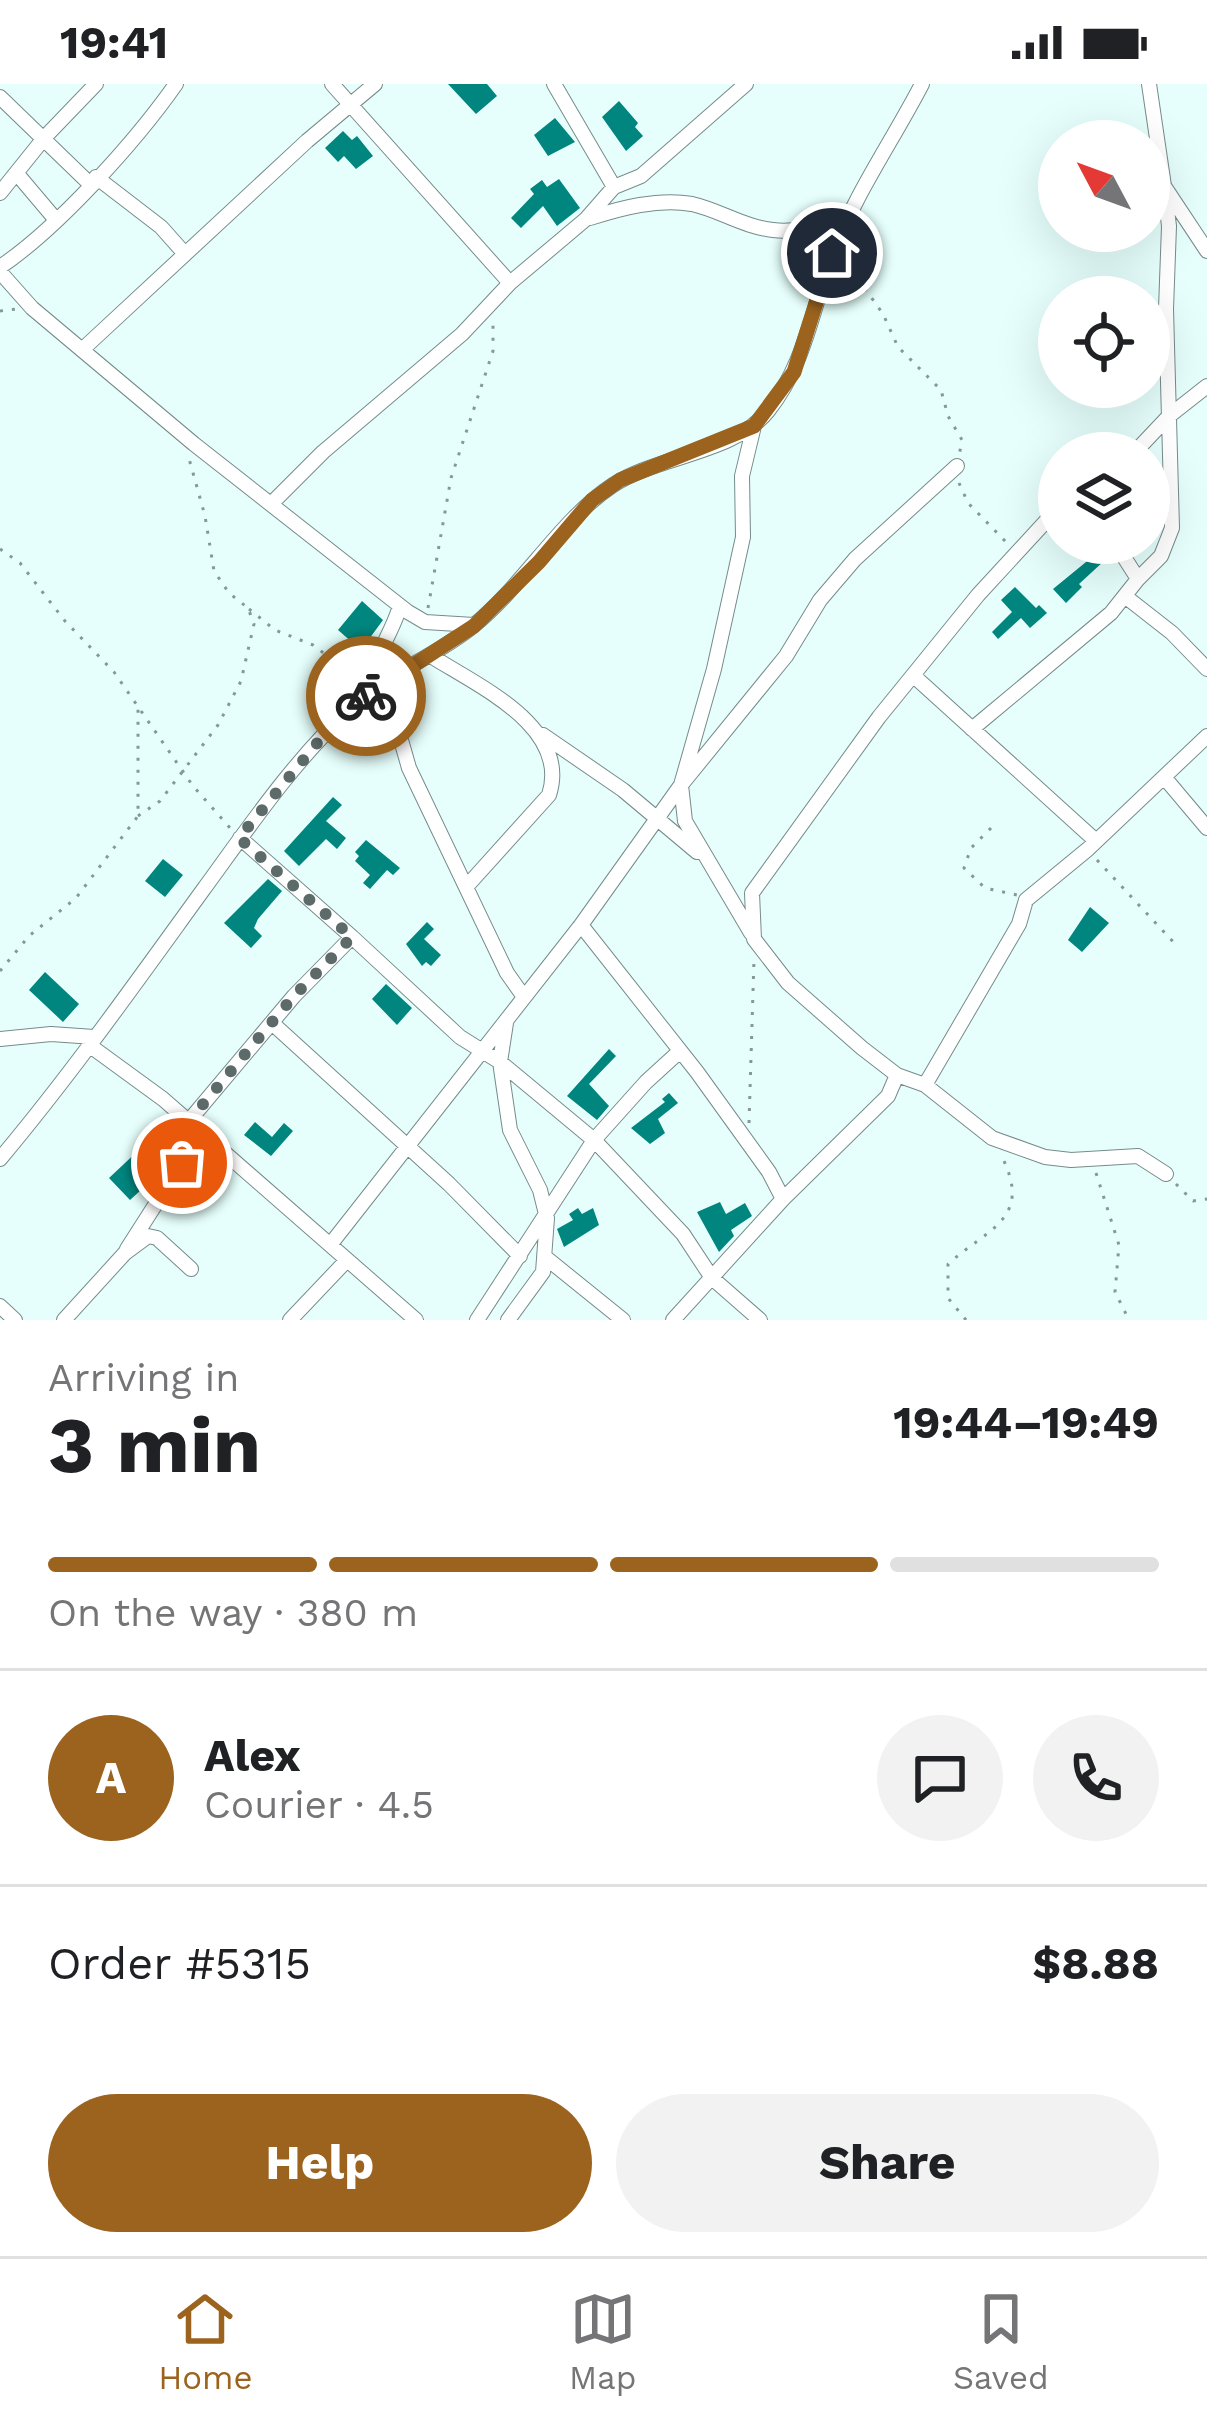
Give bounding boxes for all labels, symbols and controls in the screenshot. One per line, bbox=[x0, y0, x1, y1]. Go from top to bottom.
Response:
text: 19:41 bbox=[60, 16, 168, 69]
north arrow bbox=[1038, 120, 1170, 252]
map controls bbox=[1038, 120, 1170, 564]
pin bbox=[781, 202, 883, 304]
icon: home bbox=[799, 220, 865, 286]
button: locate bbox=[1038, 276, 1170, 408]
button: layers bbox=[1038, 432, 1170, 564]
courier bbox=[306, 636, 426, 756]
icon: bike bbox=[333, 663, 399, 729]
pin bbox=[131, 1112, 233, 1214]
icon: bag bbox=[149, 1130, 215, 1196]
text: Arriving in bbox=[48, 1355, 239, 1400]
text: 19:44–19:49 bbox=[893, 1396, 1159, 1449]
text: 3 min bbox=[48, 1399, 261, 1491]
text: On the way · 380 m bbox=[48, 1590, 418, 1635]
button: chat bbox=[877, 1715, 1003, 1841]
button: phone bbox=[1033, 1715, 1159, 1841]
text: Alex bbox=[204, 1729, 301, 1782]
text: A bbox=[96, 1751, 126, 1804]
text: Courier · 4.5 bbox=[204, 1782, 434, 1827]
text: Order #5315 bbox=[48, 1937, 311, 1990]
text: $8.88 bbox=[1032, 1937, 1159, 1990]
button: Help bbox=[48, 2094, 592, 2232]
button: Share bbox=[616, 2094, 1159, 2232]
tab: Home bbox=[158, 2286, 253, 2397]
tab: Map bbox=[569, 2286, 636, 2397]
tab: Saved bbox=[953, 2286, 1049, 2397]

